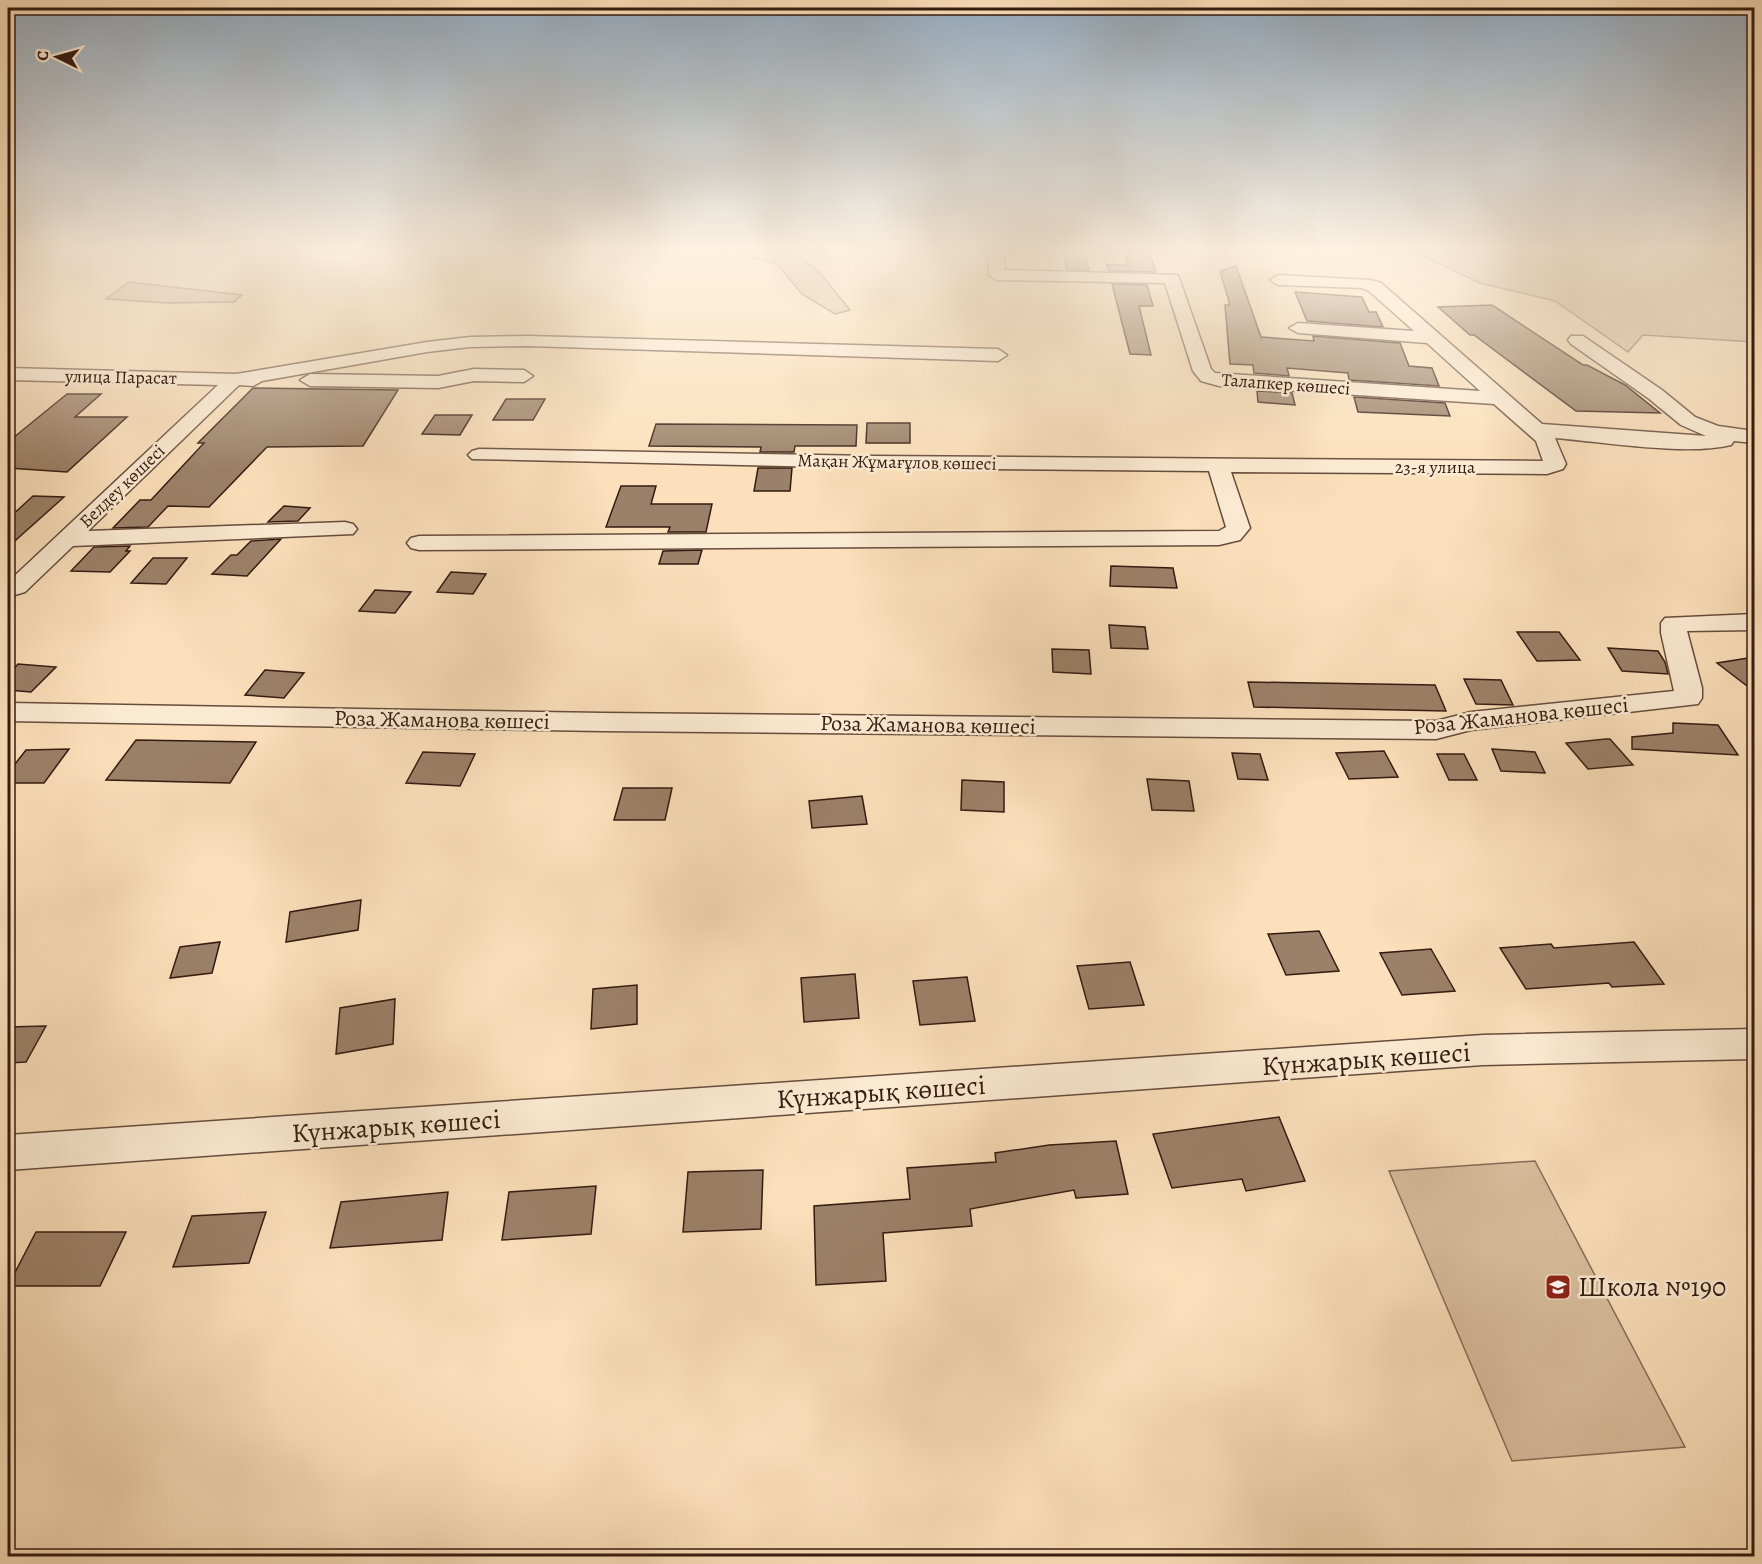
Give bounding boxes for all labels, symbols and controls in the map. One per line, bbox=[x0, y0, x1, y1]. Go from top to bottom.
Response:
north arrow bbox=[27, 27, 87, 87]
text: С bbox=[32, 50, 54, 62]
street label: улица Парасат bbox=[64, 364, 177, 390]
street label: Талапкер көшесі bbox=[1221, 368, 1351, 400]
street label: Белдеу көшесі bbox=[74, 439, 170, 533]
street label: Мақан Жұмағұлов көшесі bbox=[797, 448, 997, 476]
street label: 23-я улица bbox=[1395, 455, 1476, 479]
street label: Роза Жаманова көшесі bbox=[1412, 690, 1630, 742]
street label: Роза Жаманова көшесі bbox=[334, 703, 550, 737]
street label: Роза Жаманова көшесі bbox=[820, 708, 1036, 742]
street label: Күнжарық көшесі bbox=[1260, 1034, 1472, 1084]
street label: Күнжарық көшесі bbox=[775, 1067, 987, 1117]
street label: Күнжарық көшесі bbox=[290, 1101, 502, 1151]
place label: Школа №190 bbox=[1578, 1269, 1726, 1305]
school or university icon: Школа №190 bbox=[1543, 1272, 1573, 1302]

